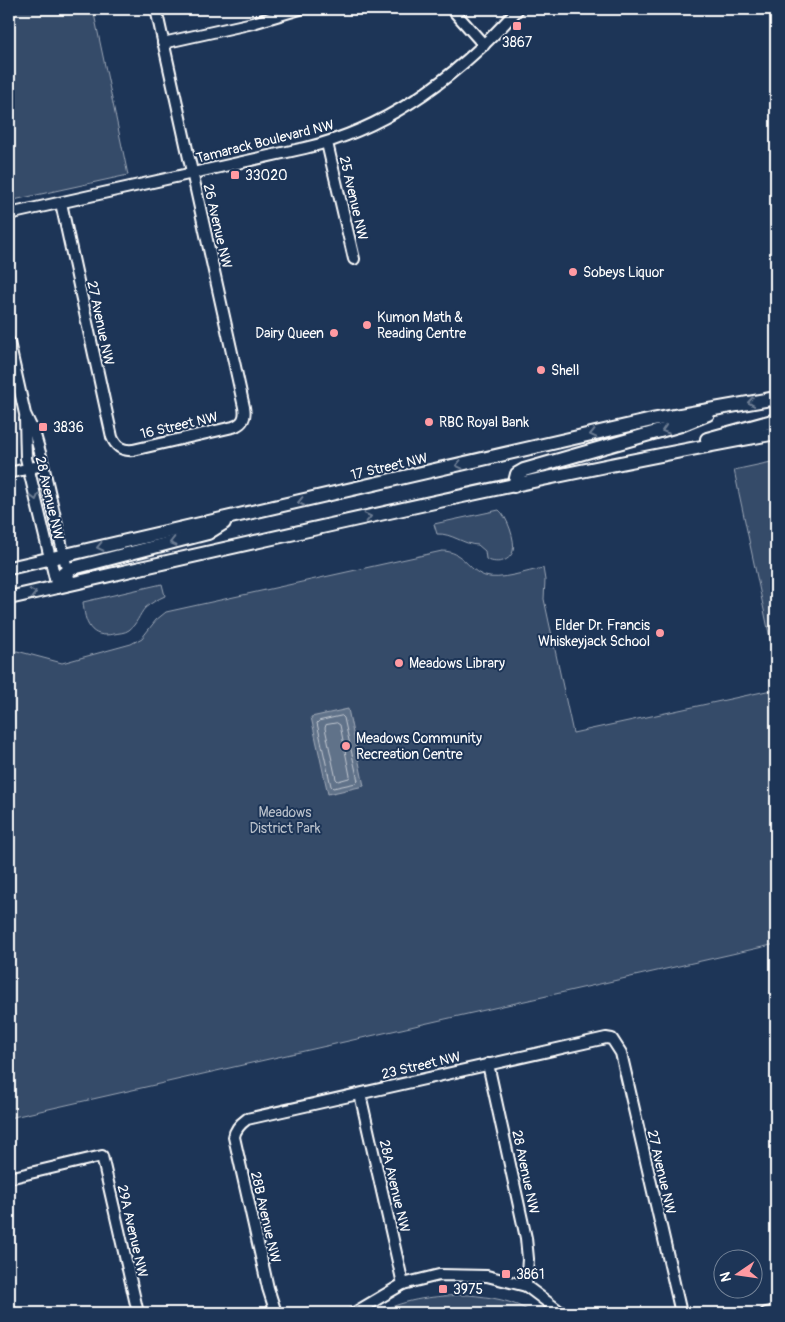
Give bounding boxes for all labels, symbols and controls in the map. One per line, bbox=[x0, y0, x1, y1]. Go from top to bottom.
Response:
marker: 3867 bbox=[511, 20, 523, 32]
place label: 3867 bbox=[502, 34, 533, 51]
street label: Tamarack Boulevard NW bbox=[194, 116, 336, 167]
street label: 25 Avenue NW bbox=[336, 154, 371, 242]
place label: 33020 bbox=[245, 167, 288, 184]
marker: 33020 bbox=[229, 169, 241, 181]
street label: 26 Avenue NW bbox=[199, 182, 236, 270]
place label: Sobeys Liquor bbox=[583, 264, 664, 281]
marker: Sobeys Liquor bbox=[567, 266, 579, 278]
street label: 27 Avenue NW bbox=[83, 279, 118, 367]
place label: Kumon Math & Reading Centre bbox=[377, 309, 466, 342]
marker: Kumon Math & Reading Centre bbox=[361, 319, 373, 331]
place label: Dairy Queen bbox=[255, 325, 324, 342]
marker: Dairy Queen bbox=[328, 327, 340, 339]
place label: Shell bbox=[551, 362, 579, 379]
marker: Shell bbox=[535, 364, 547, 376]
one-way arrow bbox=[747, 396, 755, 406]
street label: 16 Street NW bbox=[139, 408, 220, 443]
place label: RBC Royal Bank bbox=[439, 414, 529, 431]
marker: RBC Royal Bank bbox=[423, 416, 435, 428]
place label: 3836 bbox=[53, 419, 84, 436]
marker: 3836 bbox=[37, 421, 49, 433]
one-way arrow bbox=[661, 424, 669, 434]
one-way arrow bbox=[588, 428, 597, 439]
street label: 17 Street NW bbox=[349, 449, 429, 484]
street label: 28 Avenue NW bbox=[32, 455, 67, 542]
one-way arrow bbox=[454, 459, 463, 470]
one-way arrow bbox=[29, 492, 40, 501]
one-way arrow bbox=[296, 496, 305, 507]
one-way arrow bbox=[363, 512, 372, 523]
one-way arrow bbox=[168, 536, 177, 547]
one-way arrow bbox=[96, 541, 105, 552]
one-way arrow bbox=[28, 588, 37, 599]
place label: Elder Dr. Francis Whiskeyjack School bbox=[538, 617, 651, 650]
marker: Elder Dr. Francis Whiskeyjack School bbox=[654, 627, 666, 639]
place label: Meadows Library bbox=[409, 655, 505, 672]
marker: Meadows Library bbox=[393, 657, 405, 669]
place label: Meadows Community Recreation Centre bbox=[356, 730, 482, 763]
marker: Meadows Community Recreation Centre bbox=[340, 740, 352, 752]
park label: Meadows District Park bbox=[250, 804, 321, 837]
street label: 23 Street NW bbox=[380, 1048, 462, 1083]
street label: 27 Avenue NW bbox=[644, 1128, 679, 1216]
street label: 28 Avenue NW bbox=[508, 1129, 543, 1216]
street label: 28A Avenue NW bbox=[376, 1138, 413, 1234]
street label: 28B Avenue NW bbox=[247, 1170, 284, 1265]
street label: 29A Avenue NW bbox=[114, 1183, 151, 1279]
north arrow bbox=[712, 1250, 762, 1300]
place label: 3861 bbox=[516, 1266, 545, 1283]
marker: 3861 bbox=[500, 1268, 512, 1280]
text: N bbox=[716, 1270, 735, 1283]
place label: 3975 bbox=[453, 1281, 483, 1298]
marker: 3975 bbox=[437, 1283, 449, 1295]

